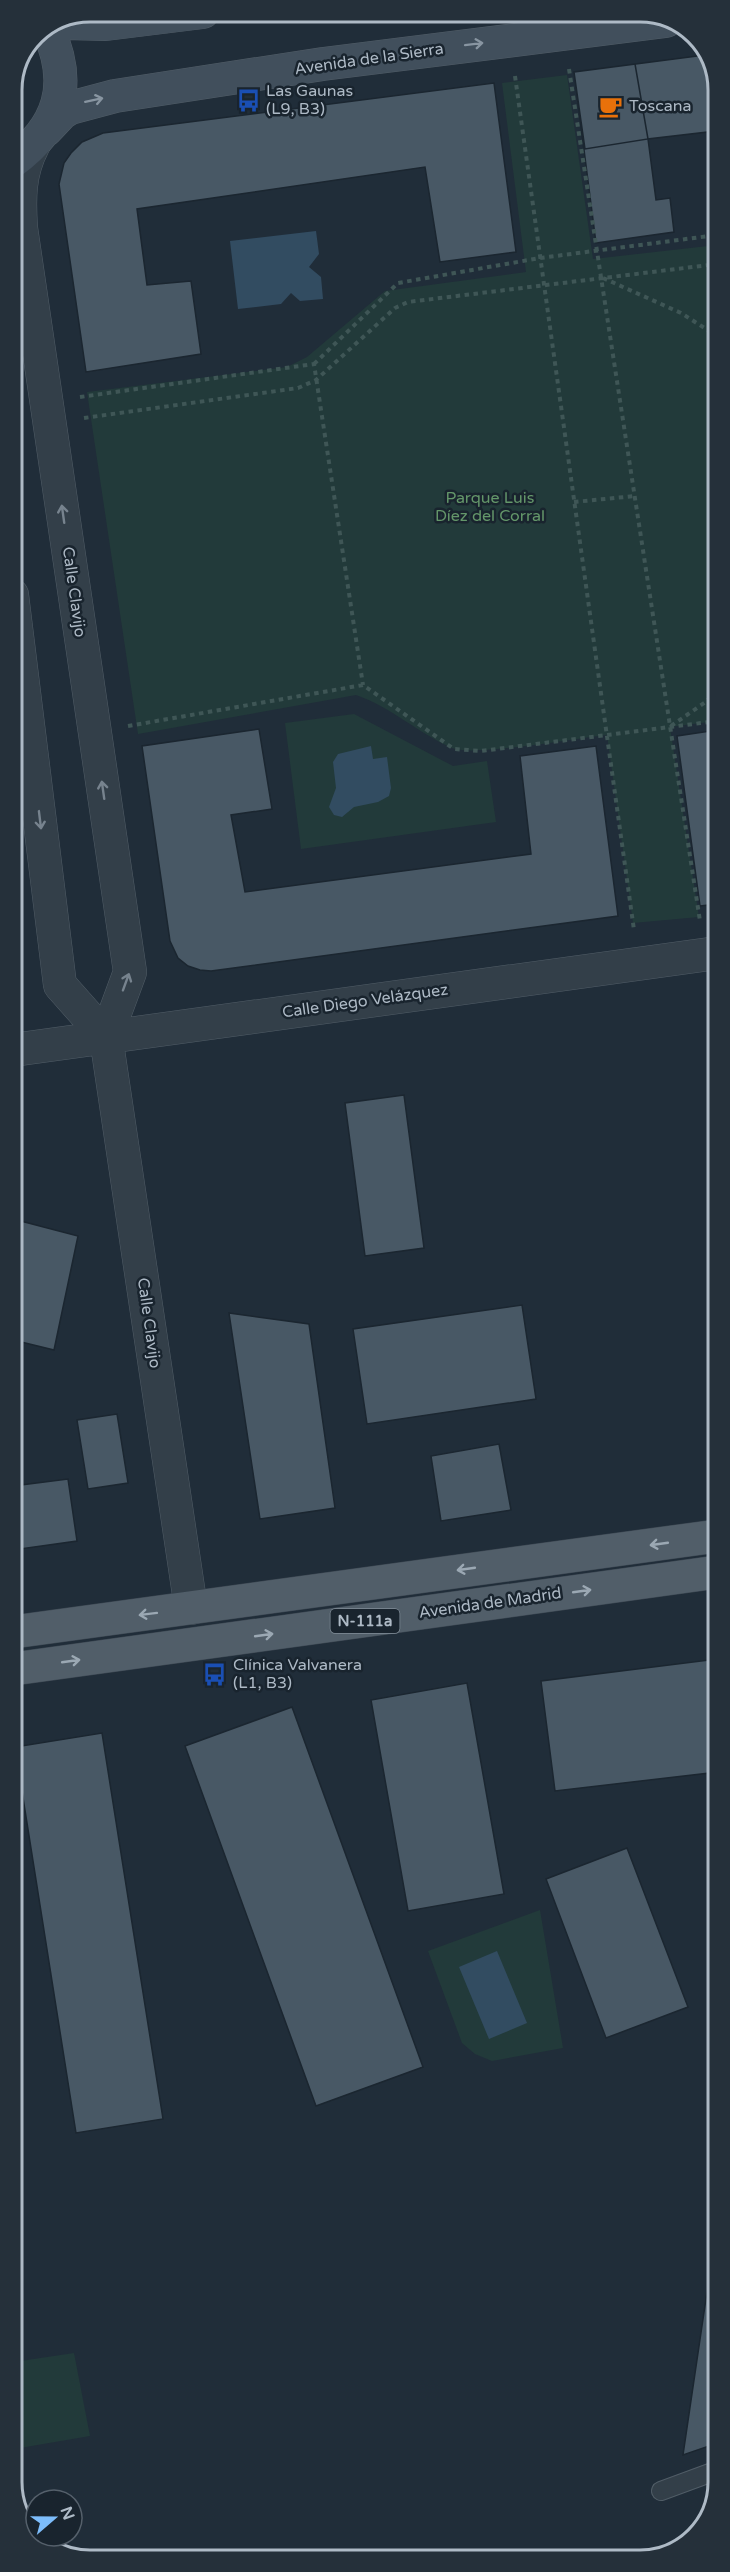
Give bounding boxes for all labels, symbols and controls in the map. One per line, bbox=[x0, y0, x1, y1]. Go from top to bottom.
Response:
street label: Avenida de la Sierra bbox=[293, 39, 445, 79]
one-way arrow bbox=[464, 39, 484, 50]
place label: Las Gaunas (L9, B3) bbox=[266, 81, 353, 119]
bus stop icon: Las Gaunas (L9, B3) bbox=[235, 87, 261, 113]
cafe icon: Toscana bbox=[598, 93, 624, 119]
one-way arrow bbox=[85, 94, 104, 106]
place label: Toscana bbox=[629, 96, 691, 116]
park label: Parque Luis Díez del Corral bbox=[435, 488, 545, 526]
one-way arrow bbox=[57, 504, 68, 524]
street label: Calle Clavijo bbox=[58, 545, 90, 639]
one-way arrow bbox=[98, 780, 109, 800]
one-way arrow bbox=[35, 810, 46, 830]
one-way arrow bbox=[122, 973, 133, 992]
street label: Calle Diego Velázquez bbox=[281, 979, 449, 1023]
street label: Calle Clavijo bbox=[133, 1276, 165, 1370]
one-way arrow bbox=[650, 1538, 670, 1549]
one-way arrow bbox=[457, 1564, 477, 1575]
street label: Avenida de Madrid bbox=[417, 1583, 563, 1623]
one-way arrow bbox=[572, 1585, 592, 1596]
one-way arrow bbox=[139, 1609, 159, 1620]
road number: N-111a bbox=[330, 1609, 400, 1633]
one-way arrow bbox=[254, 1629, 274, 1640]
one-way arrow bbox=[61, 1655, 80, 1666]
place label: Clínica Valvanera (L1, B3) bbox=[233, 1655, 362, 1693]
bus stop icon: Clínica Valvanera (L1, B3) bbox=[202, 1661, 228, 1687]
north arrow bbox=[24, 2488, 84, 2548]
text: N bbox=[56, 2504, 79, 2523]

